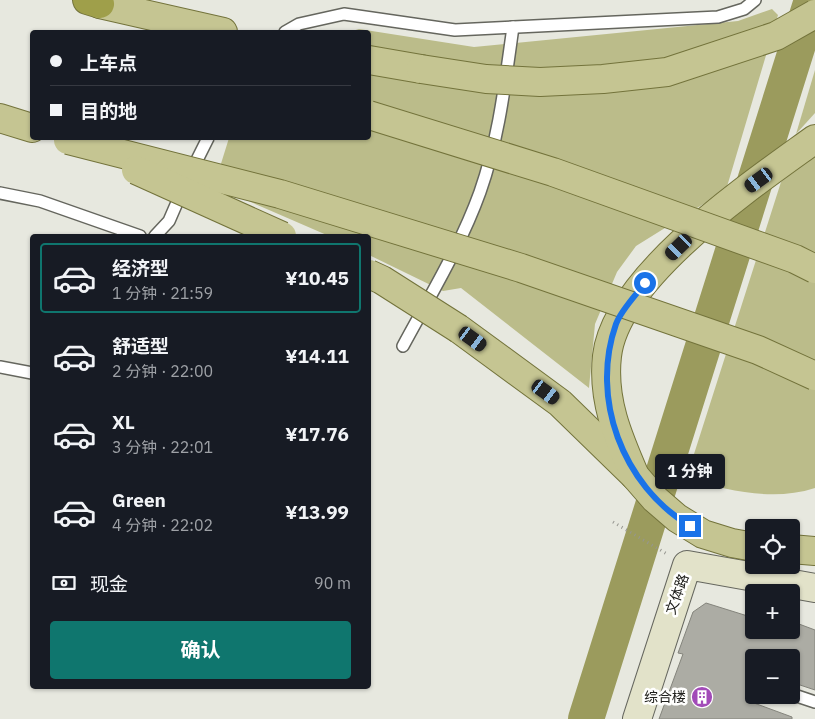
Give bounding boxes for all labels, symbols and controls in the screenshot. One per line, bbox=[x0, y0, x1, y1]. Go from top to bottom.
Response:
text: 上车点 bbox=[80, 51, 137, 75]
text: 目的地 bbox=[80, 99, 137, 123]
car bbox=[742, 165, 775, 195]
car bbox=[662, 231, 695, 263]
icon: car bbox=[52, 256, 97, 301]
text: 经济型 bbox=[112, 256, 169, 280]
text: ¥10.45 bbox=[285, 266, 349, 290]
route start bbox=[634, 272, 656, 294]
text: 1 分钟 · 21:59 bbox=[112, 283, 213, 303]
car bbox=[456, 324, 489, 354]
icon: car bbox=[52, 334, 97, 379]
text: 舒适型 bbox=[112, 334, 169, 358]
text: ¥14.11 bbox=[285, 344, 349, 368]
text: 2 分钟 · 22:00 bbox=[112, 361, 213, 381]
car bbox=[529, 377, 562, 407]
text: XL bbox=[112, 410, 135, 434]
icon: car bbox=[52, 412, 97, 457]
text: ¥17.76 bbox=[285, 422, 349, 446]
text: 3 分钟 · 22:01 bbox=[112, 437, 213, 457]
callout: 1 分钟 bbox=[655, 454, 725, 488]
text: 1 分钟 bbox=[667, 461, 713, 481]
text: Green bbox=[112, 488, 166, 512]
icon: car bbox=[52, 490, 97, 535]
text: ¥13.99 bbox=[285, 500, 349, 524]
text: 4 分钟 · 22:02 bbox=[112, 515, 213, 535]
route end bbox=[679, 515, 701, 537]
map controls bbox=[745, 519, 800, 704]
button: locate bbox=[745, 519, 800, 574]
icon: cash bbox=[50, 569, 78, 597]
street label: 文体路 bbox=[661, 571, 693, 617]
text: 现金 bbox=[90, 572, 128, 596]
text: 90 m bbox=[314, 573, 351, 593]
button: + bbox=[745, 584, 800, 639]
button: 确认 bbox=[50, 621, 351, 679]
button: − bbox=[745, 649, 800, 704]
building icon: 综合楼 bbox=[690, 685, 714, 709]
place label: 综合楼 bbox=[644, 688, 686, 706]

